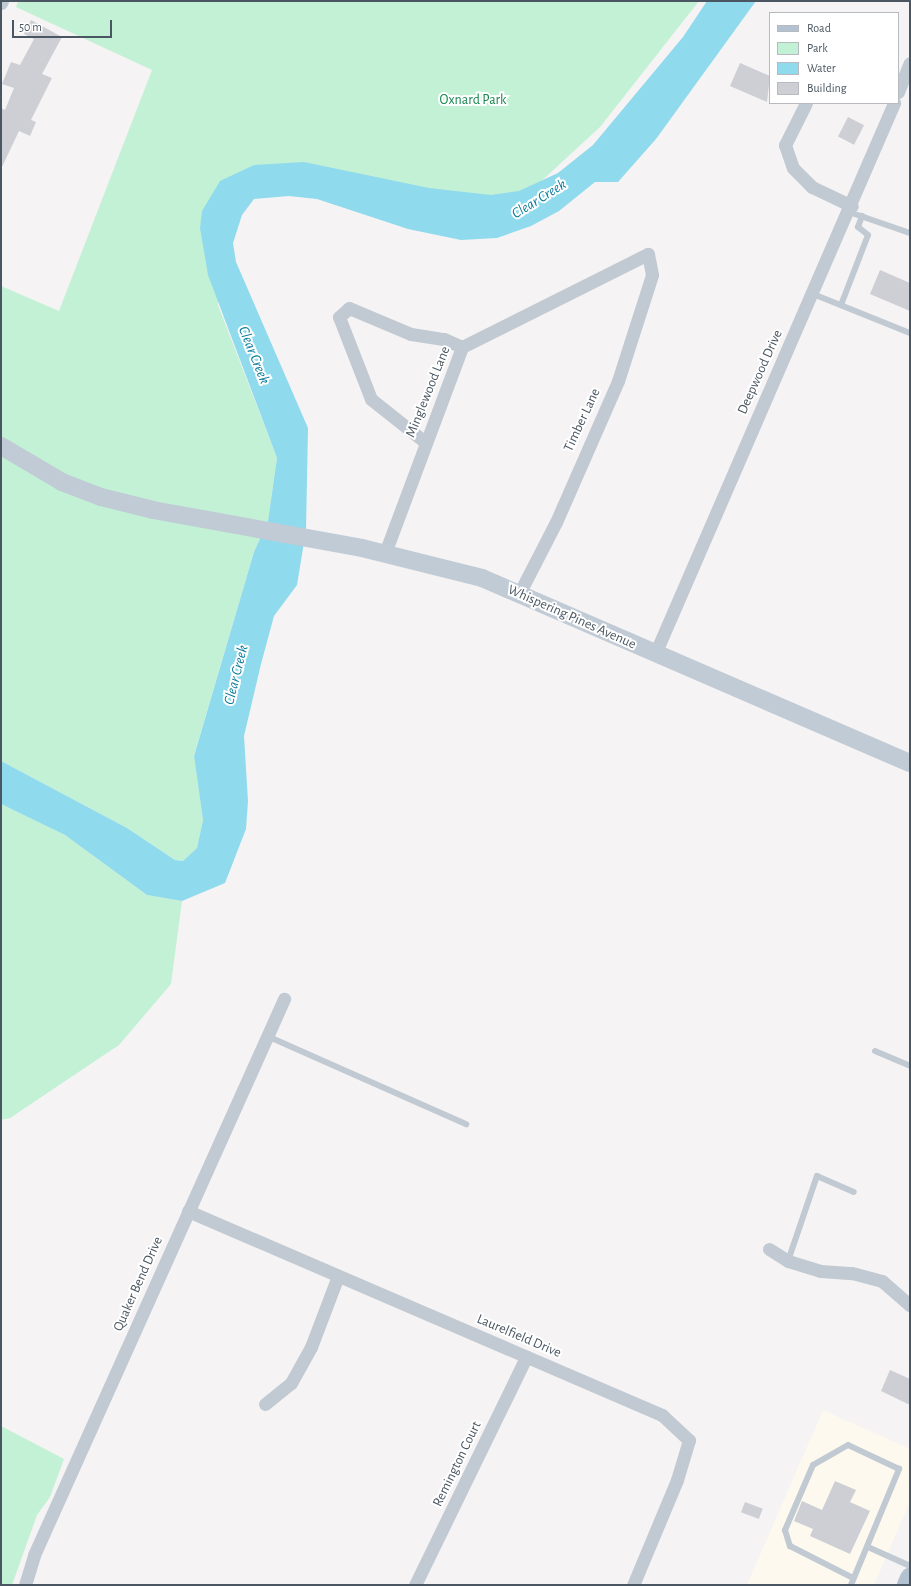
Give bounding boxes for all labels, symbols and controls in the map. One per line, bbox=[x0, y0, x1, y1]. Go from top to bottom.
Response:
scale bar bbox=[14, 12, 114, 38]
legend bbox=[769, 12, 899, 104]
text: 50 m bbox=[19, 21, 42, 33]
text: Road bbox=[807, 22, 831, 34]
text: Park bbox=[807, 42, 828, 54]
text: Water bbox=[807, 62, 836, 74]
text: Building bbox=[807, 82, 847, 94]
park label: Oxnard Park bbox=[440, 92, 506, 108]
water label: Clear Creek bbox=[508, 175, 570, 223]
water label: Clear Creek bbox=[234, 323, 274, 387]
street label: Deepwood Drive bbox=[734, 327, 786, 417]
street label: Minglewood Lane bbox=[402, 344, 454, 440]
street label: Timber Lane bbox=[560, 386, 604, 454]
street label: Whispering Pines Avenue bbox=[505, 581, 639, 653]
water label: Clear Creek bbox=[220, 643, 252, 707]
street label: Quaker Bend Drive bbox=[110, 1234, 166, 1334]
street label: Laurelfield Drive bbox=[474, 1311, 564, 1361]
street label: Remington Court bbox=[429, 1419, 485, 1509]

